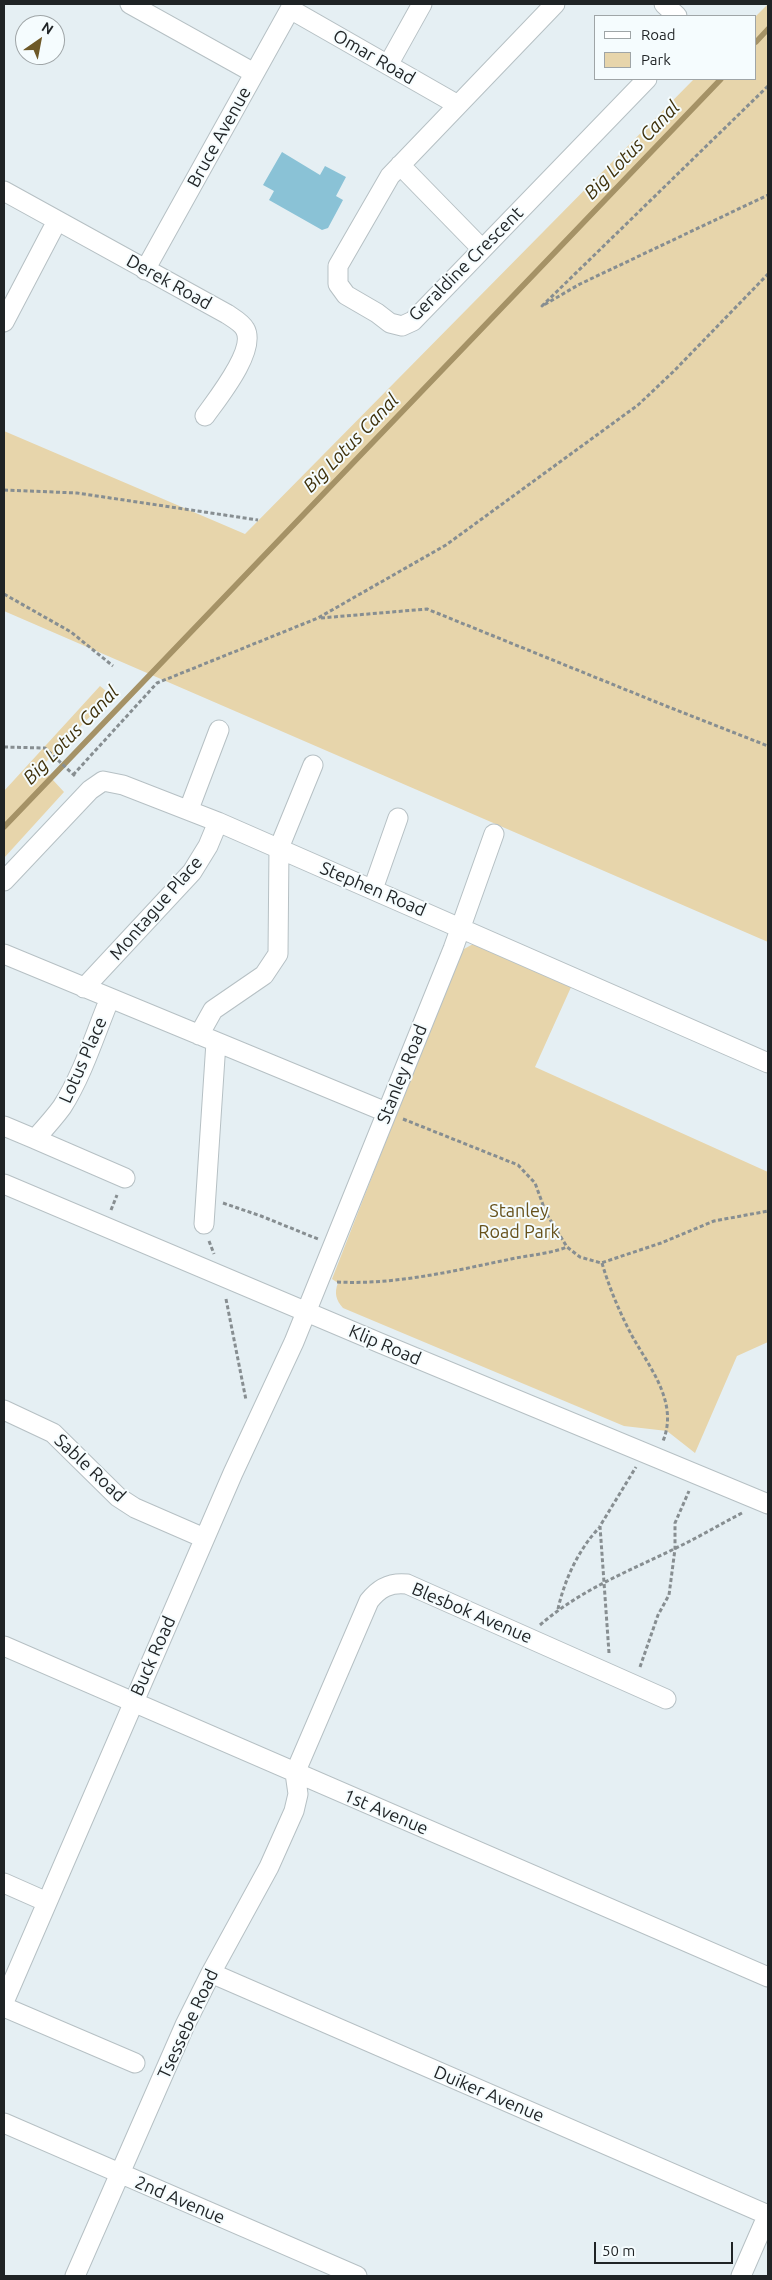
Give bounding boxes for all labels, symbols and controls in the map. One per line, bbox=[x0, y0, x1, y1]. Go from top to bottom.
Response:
north arrow bbox=[15, 15, 65, 65]
legend bbox=[594, 15, 757, 80]
text: N bbox=[39, 19, 56, 38]
street label: Omar Road bbox=[329, 25, 419, 89]
text: Road bbox=[641, 26, 676, 43]
text: Park bbox=[641, 51, 671, 68]
street label: Bruce Avenue bbox=[183, 83, 255, 191]
water label: Big Lotus Canal bbox=[579, 96, 685, 204]
street label: Geraldine Crescent bbox=[404, 202, 528, 326]
street label: Derek Road bbox=[123, 250, 215, 314]
water label: Big Lotus Canal bbox=[298, 389, 404, 497]
water label: Big Lotus Canal bbox=[18, 681, 124, 789]
street label: Montague Place bbox=[105, 852, 207, 964]
street label: Stephen Road bbox=[317, 857, 429, 921]
street label: Lotus Place bbox=[54, 1014, 112, 1106]
street label: Stanley Road bbox=[372, 1021, 432, 1127]
park label: Stanley Road Park bbox=[478, 1200, 560, 1242]
street label: Klip Road bbox=[346, 1320, 424, 1370]
street label: Sable Road bbox=[50, 1430, 130, 1506]
street label: Blesbok Avenue bbox=[408, 1578, 536, 1648]
street label: Buck Road bbox=[126, 1613, 180, 1699]
street label: 1st Avenue bbox=[340, 1785, 432, 1839]
street label: Tsessebe Road bbox=[153, 1966, 223, 2082]
street label: Duiker Avenue bbox=[431, 2061, 547, 2127]
street label: 2nd Avenue bbox=[132, 2171, 228, 2229]
scale bar bbox=[597, 2232, 736, 2264]
text: 50 m bbox=[602, 2242, 635, 2259]

